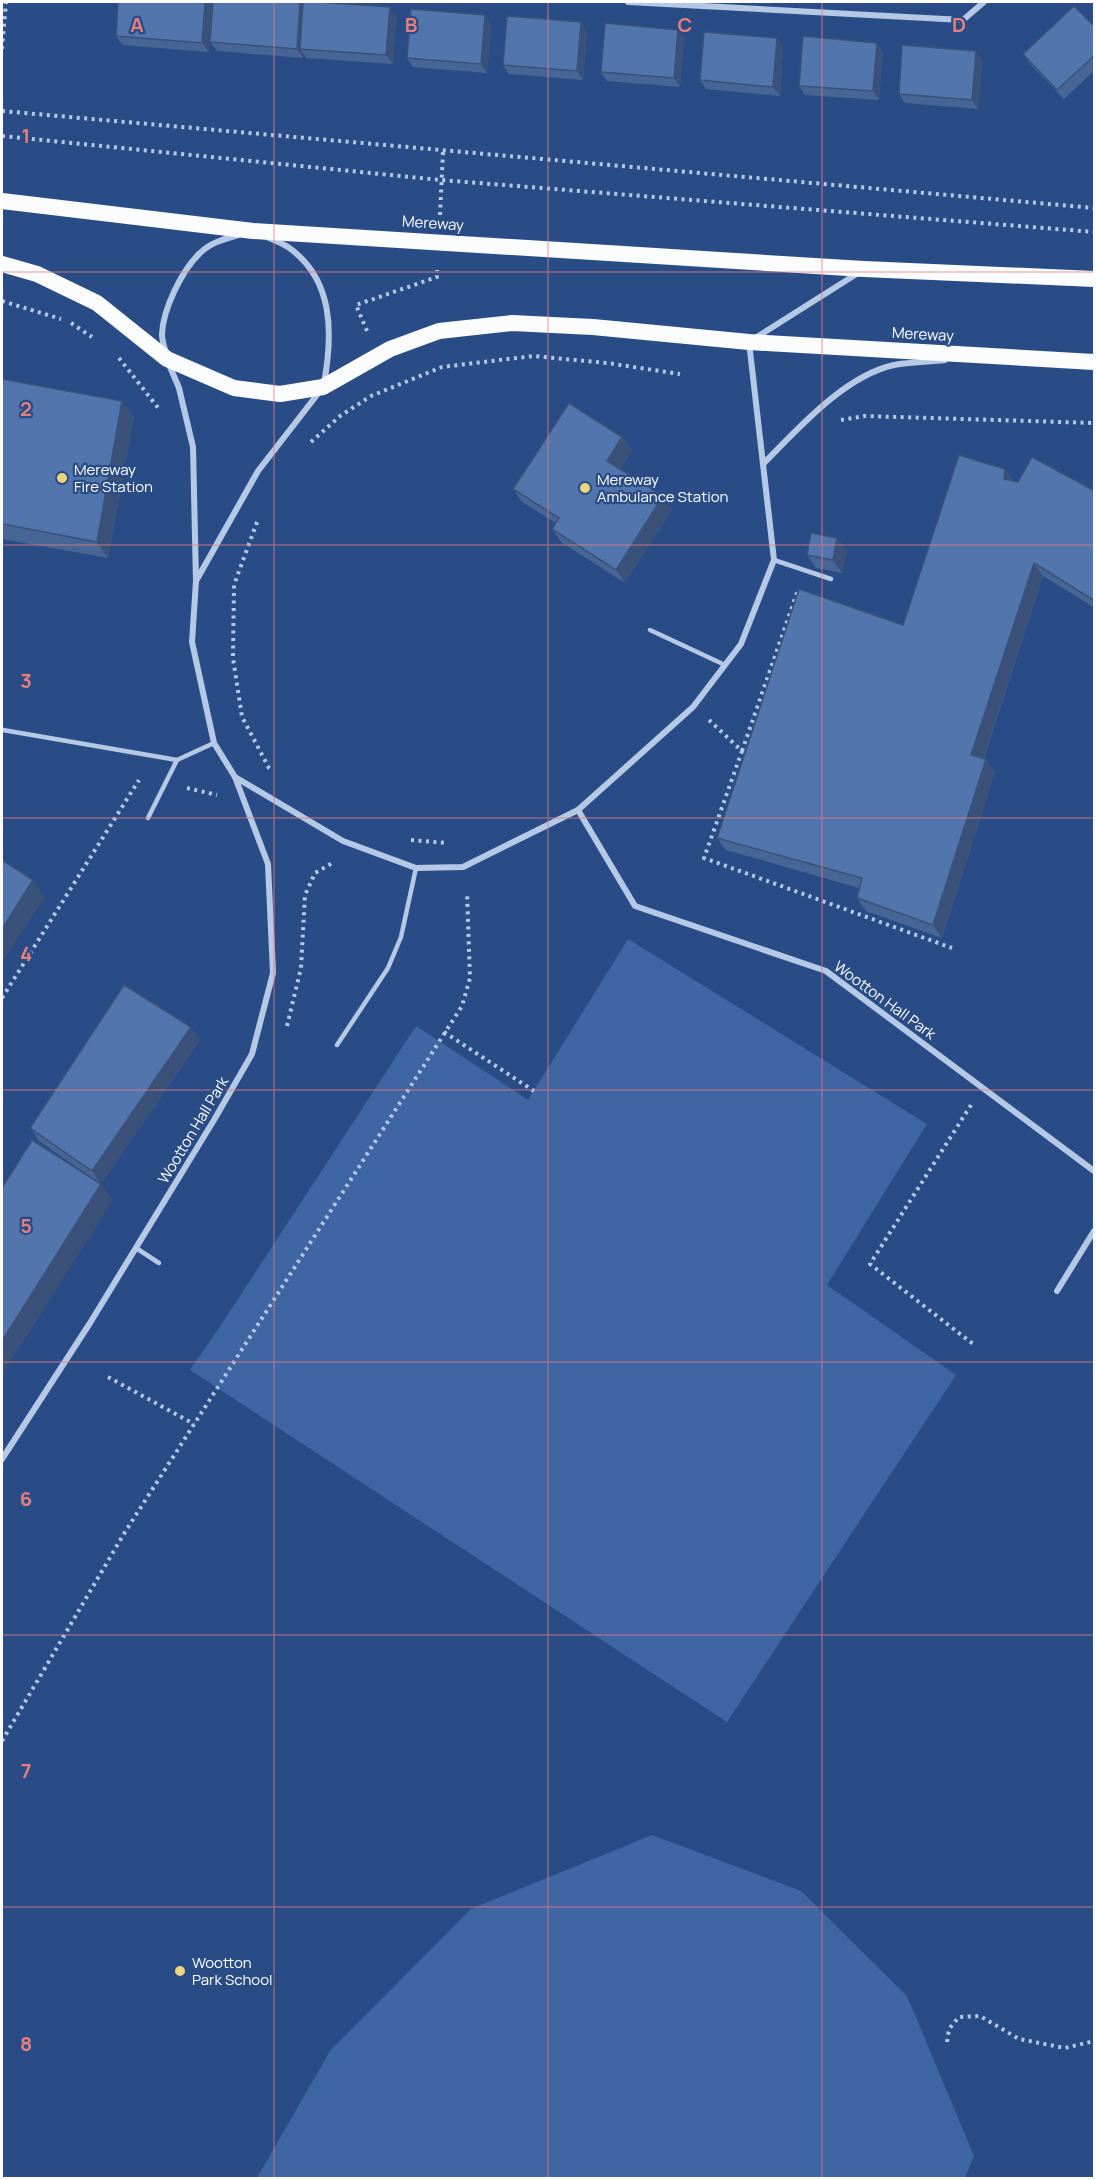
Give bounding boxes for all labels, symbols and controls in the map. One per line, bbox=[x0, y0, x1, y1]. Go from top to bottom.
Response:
text: A bbox=[130, 11, 144, 38]
text: B bbox=[405, 11, 418, 38]
text: C bbox=[678, 11, 692, 38]
text: D bbox=[952, 11, 966, 38]
text: 1 bbox=[22, 122, 30, 149]
street label: Mereway bbox=[401, 210, 465, 236]
street label: Mereway bbox=[892, 322, 955, 346]
text: 2 bbox=[20, 395, 32, 422]
place label: Mereway Fire Station bbox=[74, 459, 153, 497]
place label: Mereway Ambulance Station bbox=[597, 469, 729, 507]
marker: Mereway Fire Station bbox=[55, 471, 69, 485]
marker: Mereway Ambulance Station bbox=[578, 481, 592, 495]
text: 3 bbox=[20, 667, 32, 694]
text: 4 bbox=[20, 940, 32, 967]
street label: Wootton Hall Park bbox=[830, 956, 941, 1044]
street label: Wootton Hall Park bbox=[153, 1072, 234, 1187]
text: 5 bbox=[20, 1212, 32, 1239]
text: 6 bbox=[20, 1485, 32, 1512]
text: 7 bbox=[21, 1757, 31, 1784]
place label: Wootton Park School bbox=[192, 1952, 273, 1990]
marker: Wootton Park School bbox=[173, 1964, 187, 1978]
text: 8 bbox=[20, 2030, 32, 2057]

